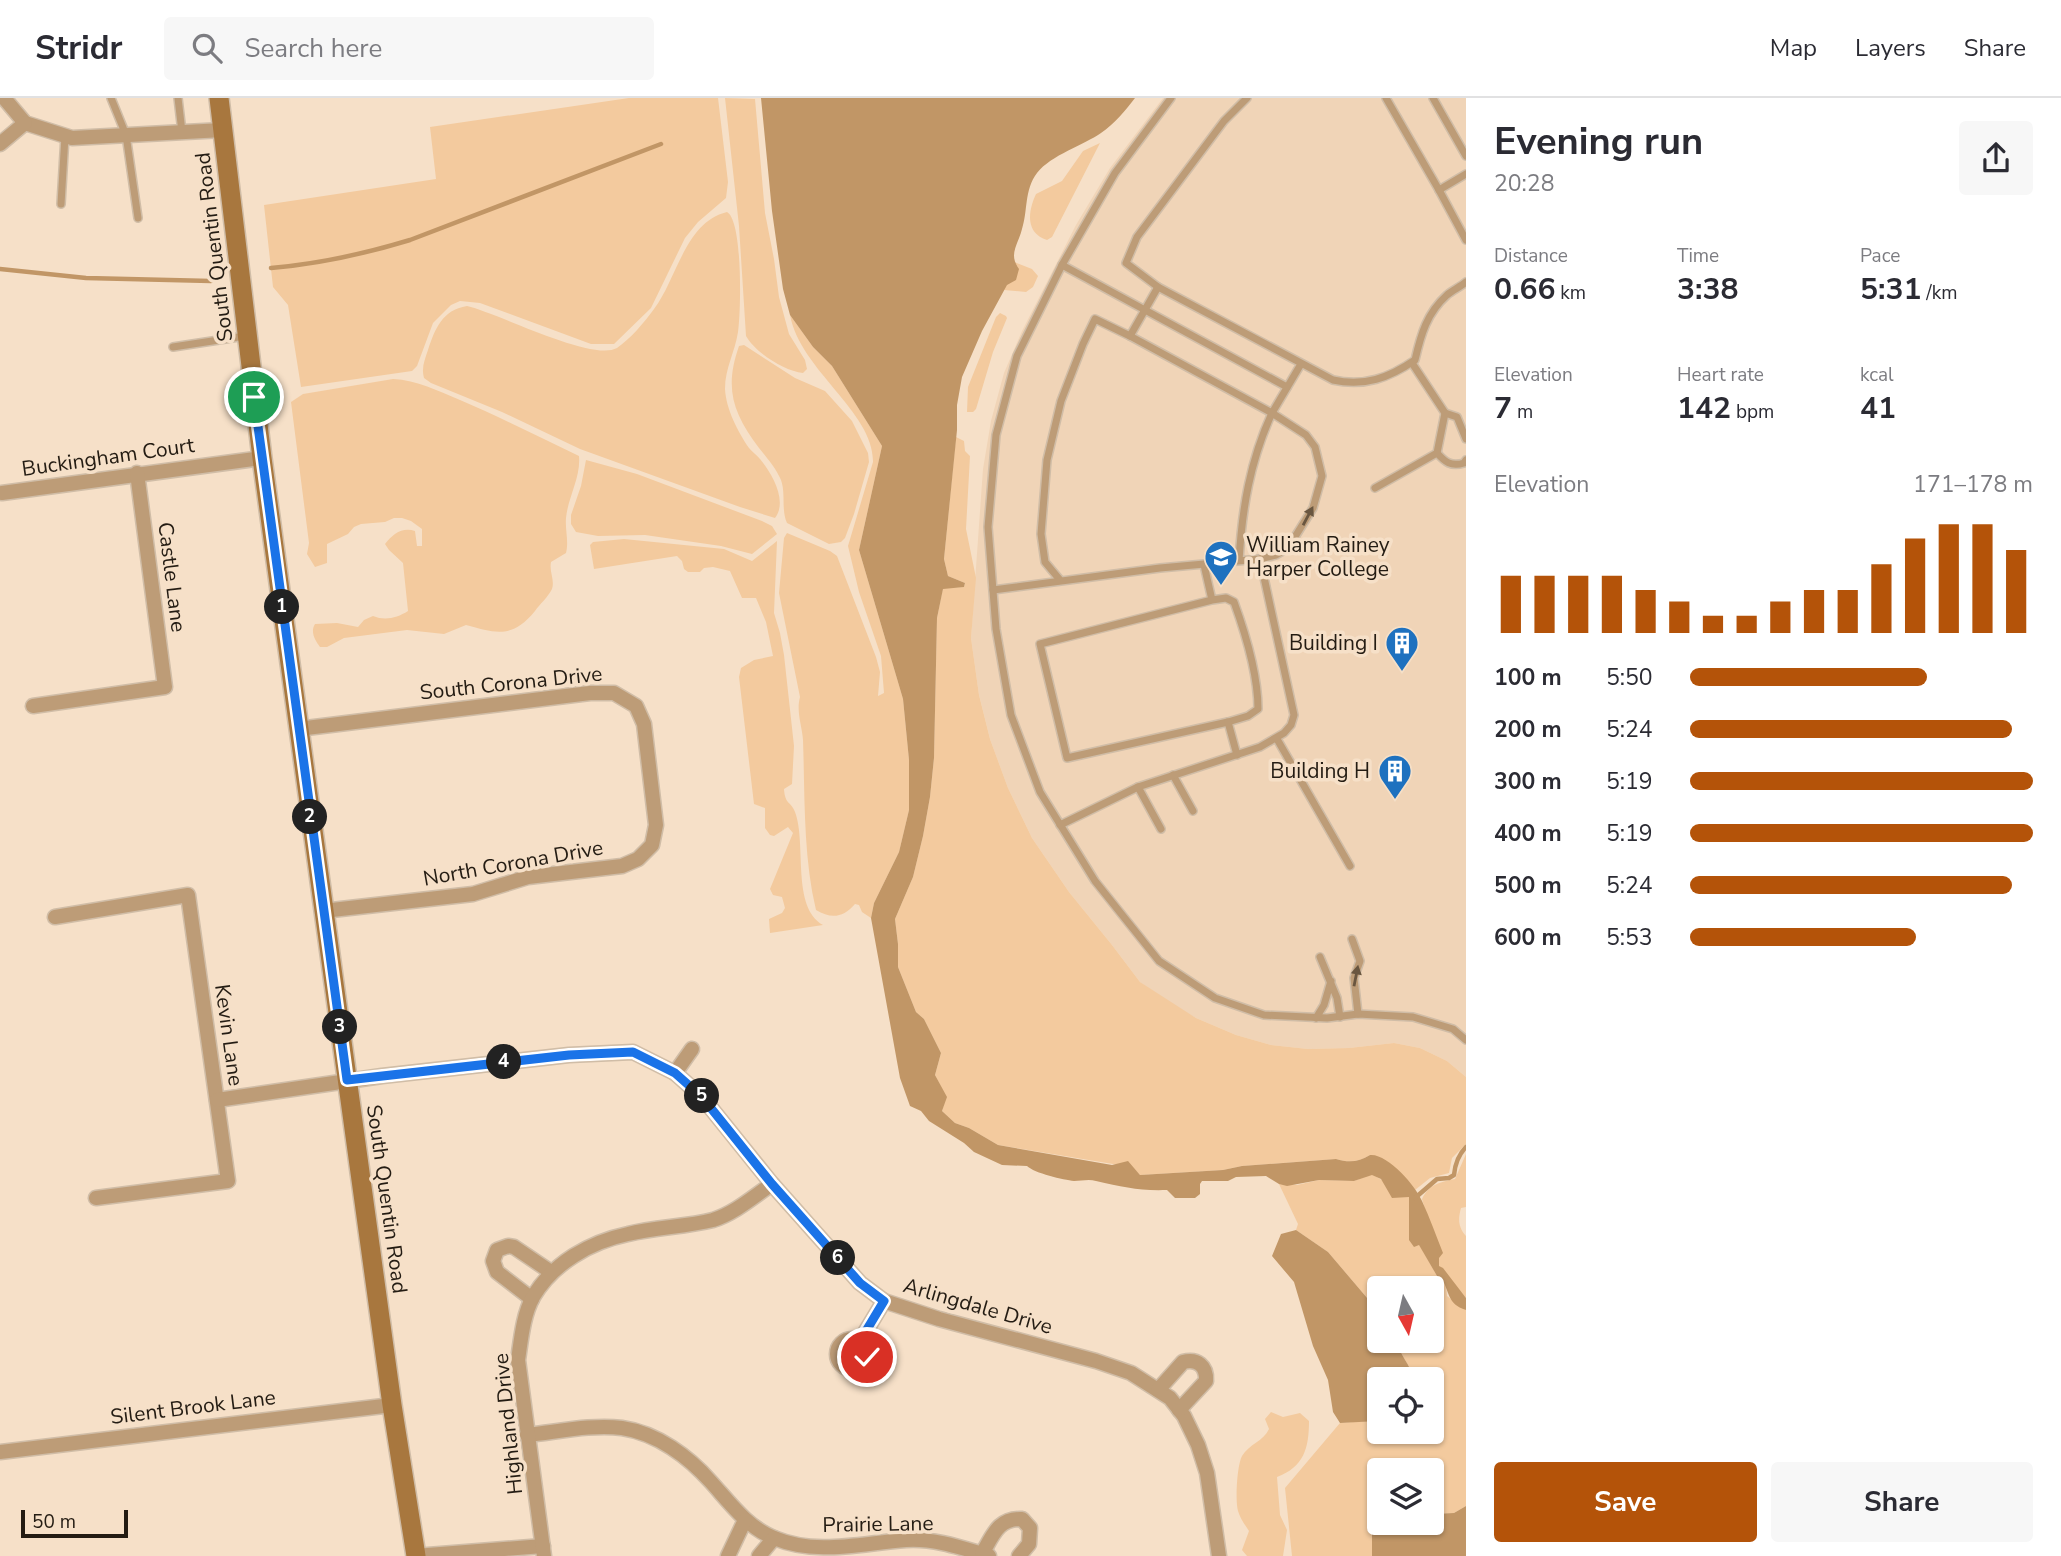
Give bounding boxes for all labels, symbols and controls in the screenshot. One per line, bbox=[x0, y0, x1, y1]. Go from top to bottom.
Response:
search box bbox=[164, 17, 654, 80]
text: Stridr bbox=[35, 26, 122, 71]
icon: search bbox=[188, 29, 226, 67]
text: Search here bbox=[244, 31, 382, 66]
text: Map bbox=[1770, 32, 1817, 64]
text: Layers bbox=[1855, 32, 1926, 64]
text: Share bbox=[1964, 32, 2026, 64]
text: Evening run bbox=[1494, 116, 1703, 167]
button: share bbox=[1959, 121, 2033, 195]
street label: South Quentin Road bbox=[188, 151, 240, 343]
text: 20:28 bbox=[1494, 168, 1554, 199]
text: Distance bbox=[1494, 243, 1568, 269]
text: Time bbox=[1677, 243, 1719, 269]
text: Pace bbox=[1860, 243, 1900, 269]
text: 0.66 bbox=[1494, 269, 1555, 310]
text: 3:38 bbox=[1677, 269, 1738, 310]
text: 5:31 bbox=[1860, 269, 1921, 310]
text: km bbox=[1555, 280, 1586, 306]
text: /km bbox=[1921, 280, 1957, 306]
text: Elevation bbox=[1494, 362, 1573, 388]
text: Heart rate bbox=[1677, 362, 1764, 388]
text: kcal bbox=[1860, 362, 1894, 388]
pin bbox=[224, 367, 284, 427]
icon: arrive bbox=[235, 378, 273, 416]
text: 7 bbox=[1494, 388, 1512, 429]
text: 142 bbox=[1677, 388, 1731, 429]
text: 41 bbox=[1860, 388, 1896, 429]
text: m bbox=[1512, 399, 1533, 425]
text: bpm bbox=[1731, 399, 1774, 425]
street label: Buckingham Court bbox=[20, 431, 197, 483]
text: Elevation bbox=[1494, 469, 1589, 500]
text: 171–178 m bbox=[1913, 469, 2033, 500]
one-way arrow bbox=[1302, 506, 1314, 526]
street label: Castle Lane bbox=[151, 520, 193, 634]
place label: William Rainey Harper College bbox=[1246, 531, 1390, 583]
school or university icon: William Rainey Harper College bbox=[1202, 538, 1240, 587]
pin: 1 bbox=[264, 589, 300, 624]
text: 1 bbox=[276, 593, 287, 619]
building icon: Building I bbox=[1383, 624, 1421, 673]
place label: Building I bbox=[1289, 629, 1378, 657]
street label: South Corona Drive bbox=[418, 659, 604, 707]
text: 100 m bbox=[1494, 662, 1562, 693]
text: 5:50 bbox=[1606, 662, 1653, 693]
text: 200 m bbox=[1494, 714, 1562, 745]
text: 5:24 bbox=[1606, 714, 1653, 745]
building icon: Building H bbox=[1376, 752, 1414, 801]
place label: Building H bbox=[1270, 757, 1370, 785]
text: 300 m bbox=[1494, 766, 1562, 797]
text: 5:19 bbox=[1606, 766, 1653, 797]
pin: 2 bbox=[292, 800, 328, 834]
text: 2 bbox=[304, 803, 315, 829]
text: 400 m bbox=[1494, 818, 1562, 849]
text: 5:19 bbox=[1606, 818, 1653, 849]
street label: North Corona Drive bbox=[421, 833, 605, 893]
text: 500 m bbox=[1494, 870, 1562, 901]
text: 5:24 bbox=[1606, 870, 1653, 901]
text: 600 m bbox=[1494, 922, 1562, 953]
text: 5:53 bbox=[1606, 922, 1653, 953]
one-way arrow bbox=[1351, 965, 1362, 987]
street label: Kevin Lane bbox=[208, 982, 250, 1088]
pin: 3 bbox=[322, 1010, 358, 1044]
text: 3 bbox=[334, 1013, 345, 1039]
pin: 4 bbox=[486, 1044, 522, 1080]
text: 4 bbox=[498, 1048, 509, 1074]
pin: 5 bbox=[684, 1079, 720, 1114]
text: 5 bbox=[696, 1082, 707, 1108]
street label: South Quentin Road bbox=[360, 1103, 414, 1295]
pin: 6 bbox=[820, 1240, 856, 1276]
text: 6 bbox=[832, 1244, 843, 1270]
street label: Arlingdale Drive bbox=[900, 1271, 1056, 1341]
north arrow bbox=[1367, 1276, 1444, 1353]
map controls bbox=[1367, 1276, 1444, 1535]
pin bbox=[837, 1327, 897, 1387]
icon: check bbox=[848, 1338, 886, 1376]
street label: Highland Drive bbox=[487, 1352, 529, 1496]
button: locate bbox=[1367, 1367, 1444, 1444]
street label: Silent Brook Lane bbox=[109, 1383, 277, 1431]
button: layers bbox=[1367, 1458, 1444, 1535]
button: Save bbox=[1494, 1462, 1757, 1542]
button: Share bbox=[1771, 1462, 2033, 1542]
scale bar bbox=[21, 1507, 128, 1539]
text: 50 m bbox=[32, 1509, 76, 1535]
street label: Prairie Lane bbox=[822, 1509, 934, 1539]

